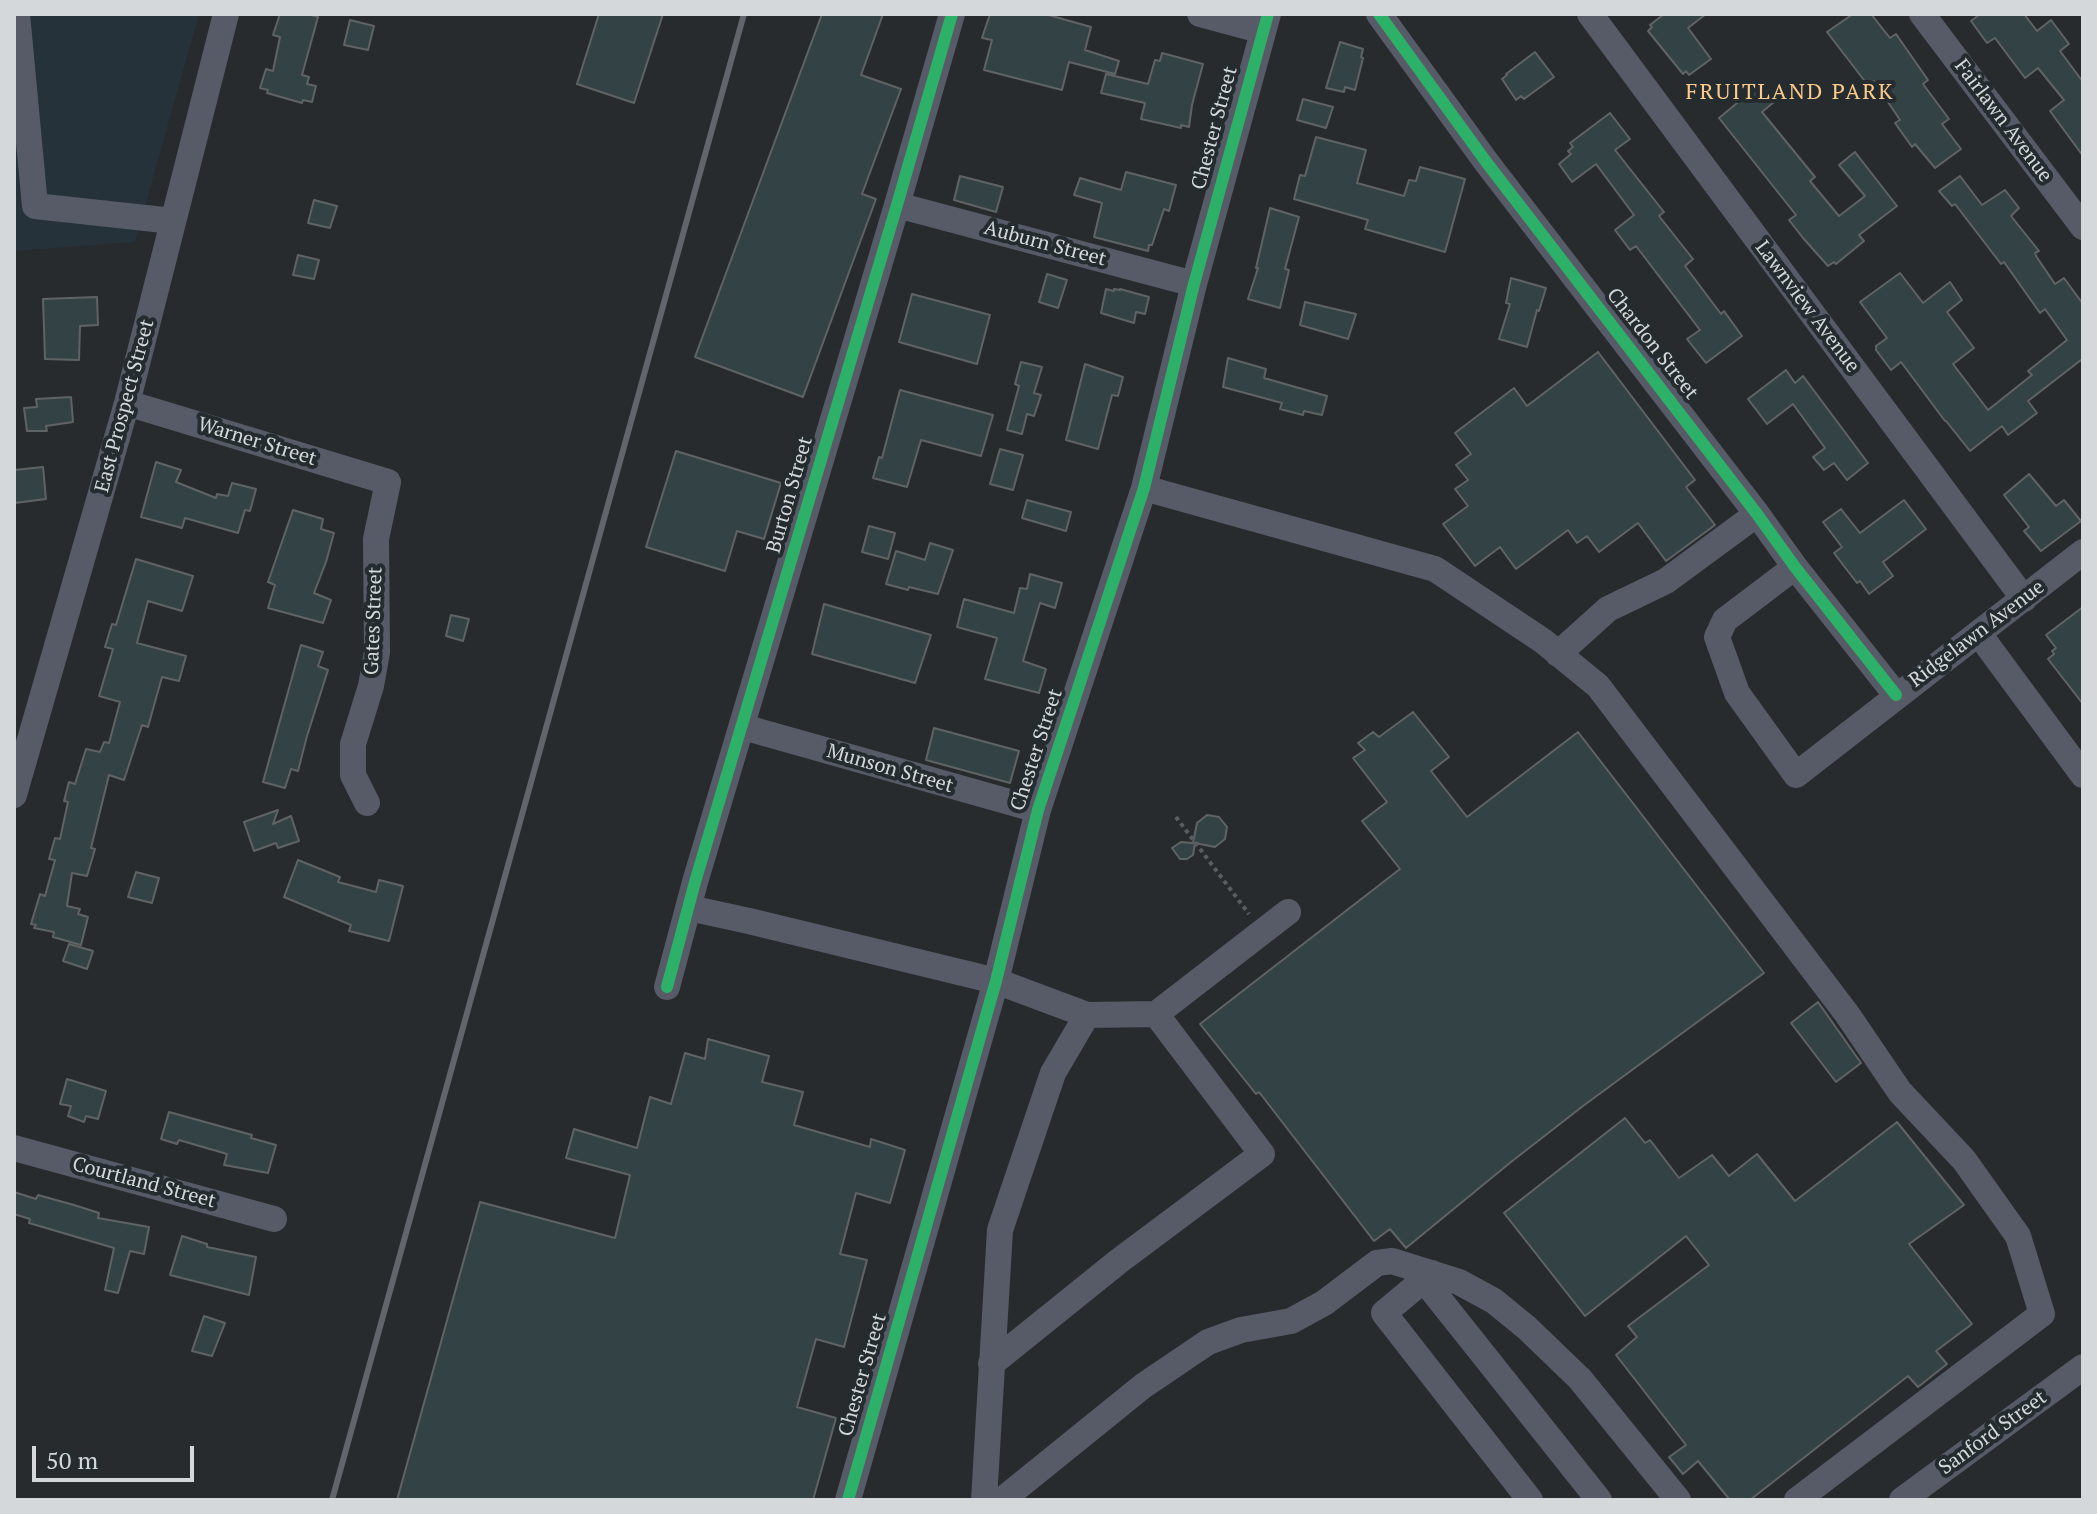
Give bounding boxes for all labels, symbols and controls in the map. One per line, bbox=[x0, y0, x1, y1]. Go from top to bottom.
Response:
street label: Fairlawn Avenue bbox=[1949, 55, 2057, 187]
street label: Chester Street bbox=[1187, 64, 1243, 192]
district label: FRUITLAND PARK bbox=[1685, 80, 1895, 106]
street label: Auburn Street bbox=[981, 216, 1109, 272]
street label: Lawnview Avenue bbox=[1750, 236, 1864, 378]
street label: Chardon Street bbox=[1601, 284, 1703, 404]
street label: East Prospect Street bbox=[90, 317, 160, 495]
street label: Warner Street bbox=[195, 413, 319, 471]
street label: Burton Street bbox=[762, 434, 818, 556]
street label: Gates Street bbox=[360, 567, 388, 675]
street label: Ridgelawn Avenue bbox=[1905, 575, 2049, 693]
street label: Chester Street bbox=[1006, 686, 1068, 814]
street label: Munson Street bbox=[824, 739, 956, 799]
street label: Courtland Street bbox=[70, 1152, 218, 1214]
street label: Chester Street bbox=[834, 1311, 892, 1439]
street label: Sanford Street bbox=[1934, 1386, 2052, 1480]
scale bar bbox=[36, 1430, 198, 1480]
text: 50 m bbox=[46, 1444, 98, 1476]

